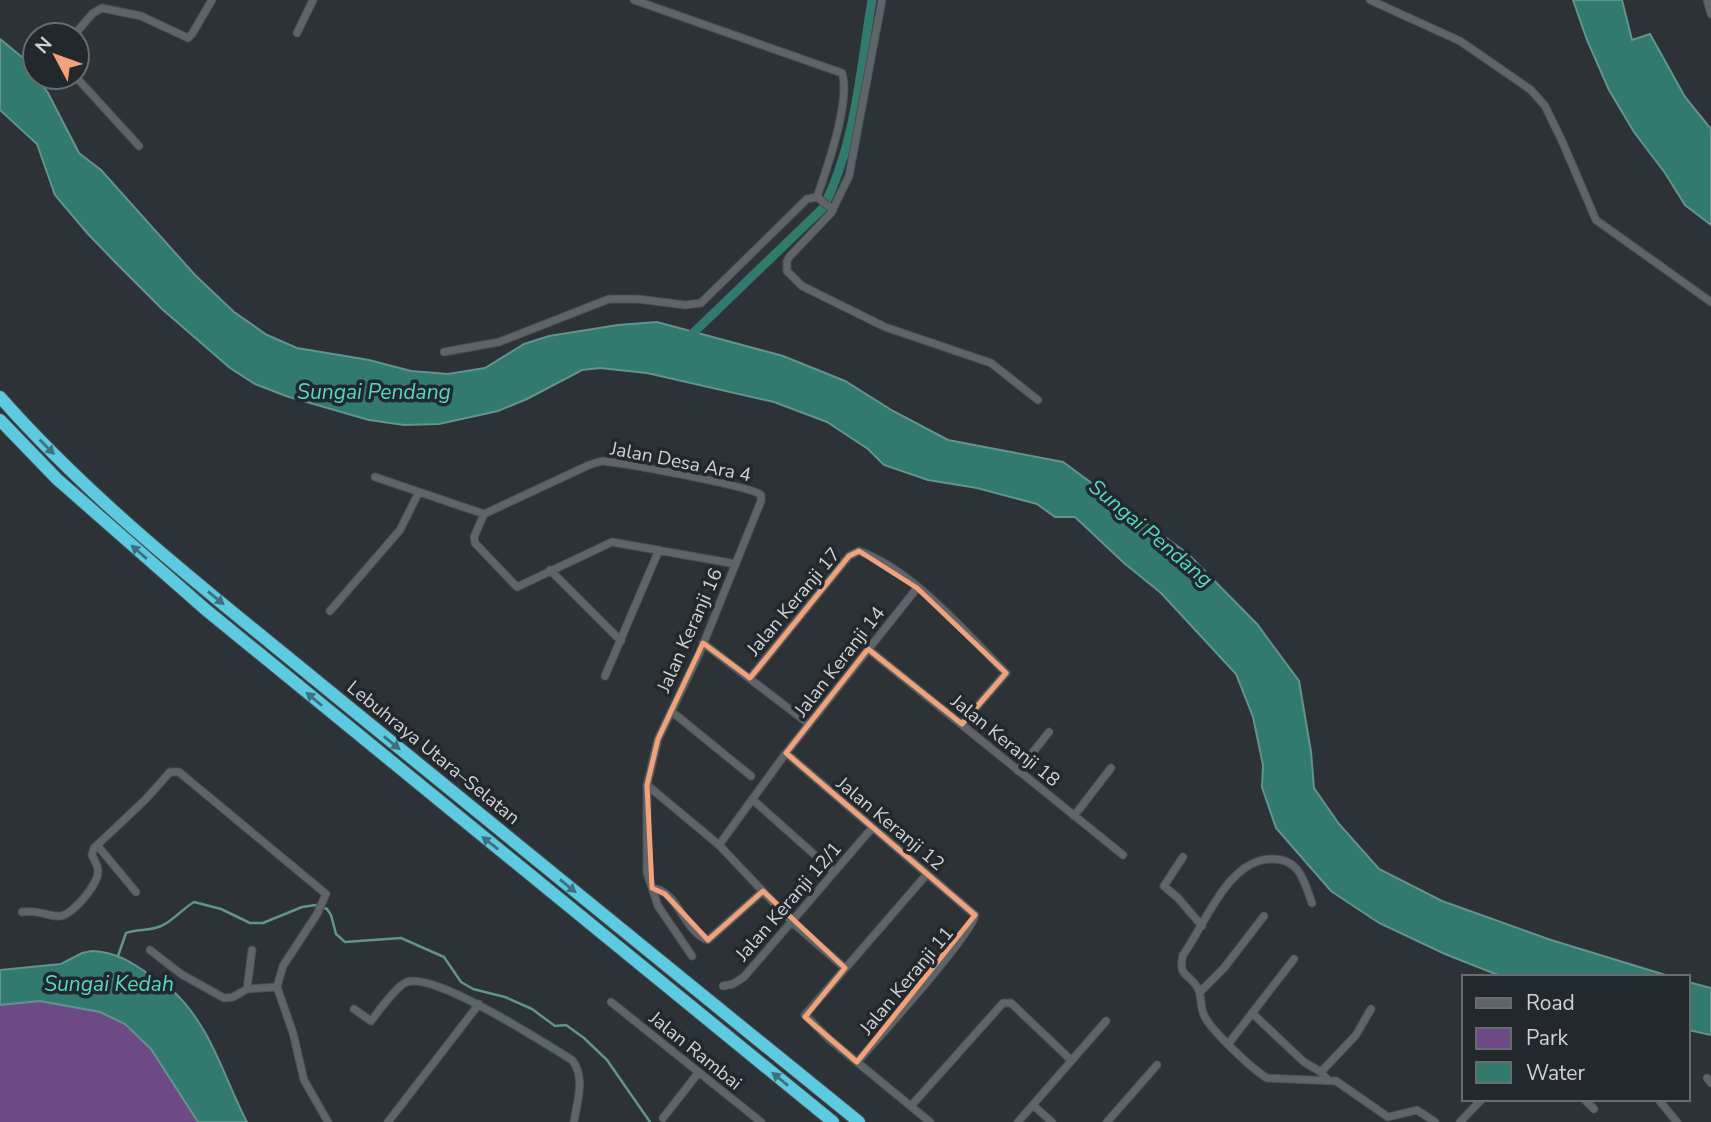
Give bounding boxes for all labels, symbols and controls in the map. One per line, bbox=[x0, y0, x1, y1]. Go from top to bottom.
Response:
north arrow bbox=[21, 21, 91, 91]
text: N bbox=[29, 32, 58, 59]
water label: Sungai Pendang bbox=[297, 378, 451, 406]
street label: Jalan Desa Ara 4 bbox=[607, 435, 753, 488]
one-way arrow bbox=[38, 438, 55, 454]
water label: Sungai Pendang bbox=[1083, 473, 1219, 593]
street label: Jalan Keranji 17 bbox=[740, 542, 847, 662]
one-way arrow bbox=[131, 545, 148, 560]
street label: Jalan Keranji 16 bbox=[650, 564, 729, 698]
one-way arrow bbox=[207, 591, 225, 606]
street label: Jalan Keranji 14 bbox=[788, 601, 891, 723]
street label: Lebuhraya Utara–Selatan bbox=[341, 675, 525, 831]
street label: Jalan Keranji 18 bbox=[945, 688, 1065, 793]
one-way arrow bbox=[305, 691, 323, 706]
one-way arrow bbox=[382, 736, 400, 751]
street label: Jalan Keranji 12 bbox=[830, 770, 950, 877]
one-way arrow bbox=[481, 835, 499, 850]
street label: Jalan Keranji 12/1 bbox=[729, 836, 848, 968]
one-way arrow bbox=[559, 879, 577, 894]
street label: Jalan Keranji 11 bbox=[853, 921, 960, 1041]
water label: Sungai Kedah bbox=[44, 970, 174, 998]
legend bbox=[1462, 975, 1690, 1101]
text: Road bbox=[1526, 989, 1575, 1017]
street label: Jalan Rambai bbox=[643, 1005, 747, 1096]
text: Park bbox=[1526, 1024, 1568, 1052]
text: Water bbox=[1526, 1059, 1585, 1087]
one-way arrow bbox=[772, 1072, 789, 1087]

